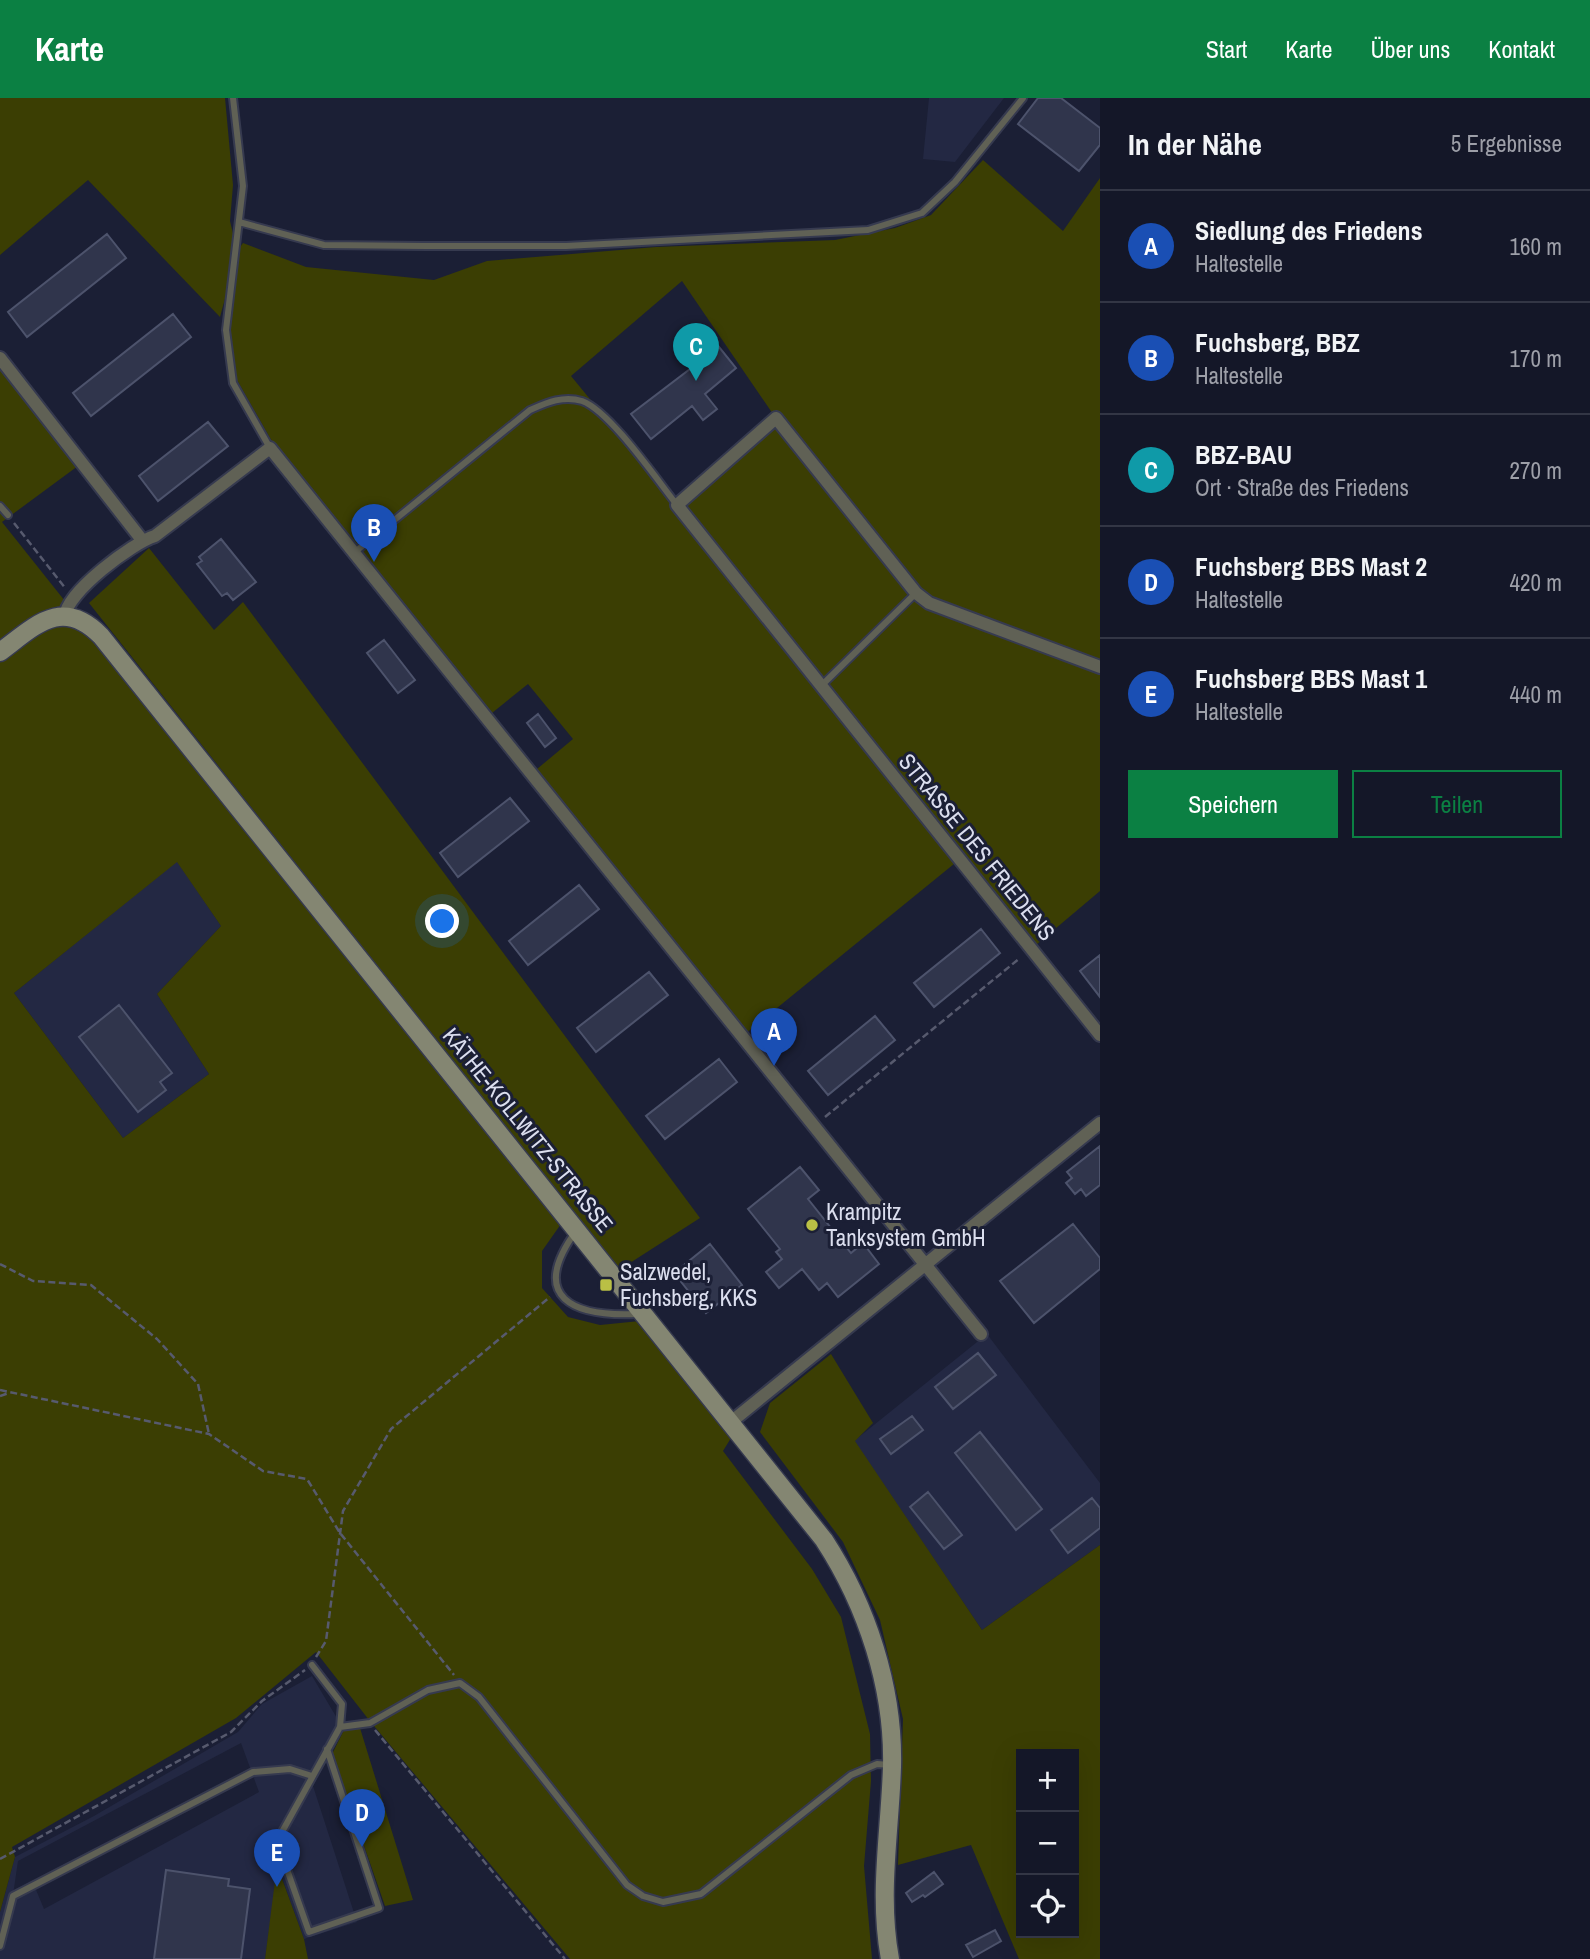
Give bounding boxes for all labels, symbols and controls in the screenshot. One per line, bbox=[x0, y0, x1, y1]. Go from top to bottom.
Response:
text: Karte bbox=[35, 27, 104, 71]
text: Start bbox=[1206, 33, 1247, 65]
text: Karte bbox=[1285, 33, 1332, 65]
text: Über uns bbox=[1370, 33, 1450, 65]
text: Kontakt bbox=[1488, 33, 1555, 65]
text: In der Nähe bbox=[1128, 124, 1262, 164]
text: 5 Ergebnisse bbox=[1451, 128, 1562, 159]
text: Siedlung des Friedens bbox=[1195, 213, 1423, 248]
text: A bbox=[1144, 231, 1158, 262]
text: 160 m bbox=[1510, 231, 1562, 262]
text: Haltestelle bbox=[1195, 248, 1283, 279]
pin: C bbox=[673, 323, 719, 381]
text: Fuchsberg, BBZ bbox=[1195, 325, 1360, 360]
text: B bbox=[1144, 343, 1158, 374]
text: 170 m bbox=[1510, 343, 1562, 374]
text: Haltestelle bbox=[1195, 360, 1283, 391]
text: BBZ-BAU bbox=[1195, 437, 1292, 472]
text: C bbox=[1144, 455, 1158, 486]
text: 270 m bbox=[1510, 455, 1562, 486]
text: Ort · Straße des Friedens bbox=[1195, 472, 1409, 503]
pin: B bbox=[351, 504, 397, 562]
text: Fuchsberg BBS Mast 2 bbox=[1195, 549, 1427, 584]
text: D bbox=[1144, 567, 1158, 598]
text: 420 m bbox=[1510, 567, 1562, 598]
text: Haltestelle bbox=[1195, 584, 1283, 615]
text: Fuchsberg BBS Mast 1 bbox=[1195, 661, 1427, 696]
text: E bbox=[1145, 679, 1157, 710]
text: 440 m bbox=[1510, 679, 1562, 710]
text: Haltestelle bbox=[1195, 696, 1283, 727]
street label: STRASSE DES FRIEDENS bbox=[892, 747, 1063, 947]
button: Speichern bbox=[1128, 770, 1338, 838]
button: Teilen bbox=[1352, 770, 1562, 838]
your location bbox=[425, 904, 459, 938]
pin: A bbox=[751, 1008, 797, 1066]
street label: KÄTHE-KOLLWITZ-STRASSE bbox=[436, 1021, 621, 1239]
place label: Krampitz Tanksystem GmbH bbox=[826, 1196, 986, 1253]
marker: Krampitz Tanksystem GmbH bbox=[804, 1217, 820, 1233]
place label: Salzwedel, Fuchsberg, KKS bbox=[620, 1256, 757, 1313]
marker: Salzwedel, Fuchsberg, KKS bbox=[598, 1277, 614, 1293]
map controls bbox=[1016, 1749, 1079, 1938]
button: + bbox=[1016, 1749, 1079, 1812]
pin: D bbox=[339, 1789, 385, 1847]
button: − bbox=[1016, 1812, 1079, 1875]
pin: E bbox=[254, 1829, 300, 1887]
button: locate bbox=[1016, 1875, 1079, 1938]

